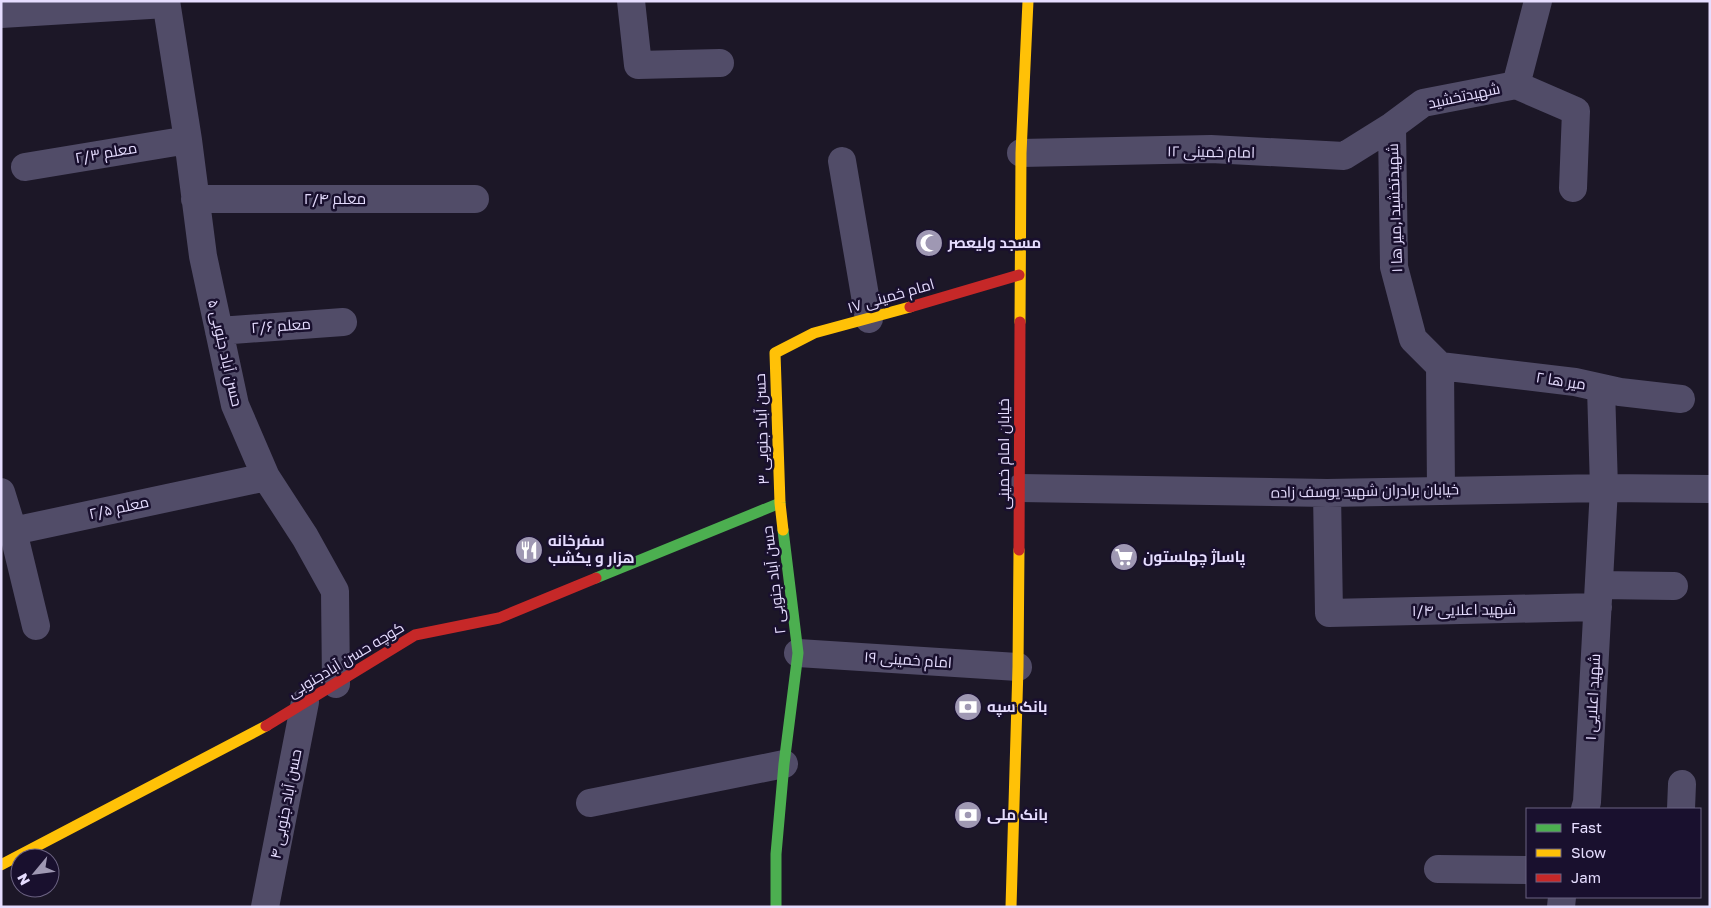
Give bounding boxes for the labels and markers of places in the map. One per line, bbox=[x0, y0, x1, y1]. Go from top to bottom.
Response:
mosque icon: مسجد ولیعصر bbox=[914, 228, 944, 258]
place label: مسجد ولیعصر bbox=[947, 233, 1041, 252]
place label: سفرخانه هزار و یکشب bbox=[548, 531, 635, 567]
restaurant icon: سفرخانه هزار و یکشب bbox=[514, 535, 544, 565]
supermarket icon: پاساژ چهلستون bbox=[1109, 542, 1139, 572]
place label: پاساژ چهلستون bbox=[1143, 547, 1246, 568]
bank icon: بانک سپه bbox=[953, 692, 983, 722]
place label: بانک سپه bbox=[987, 697, 1047, 717]
bank icon: بانک ملی bbox=[953, 800, 983, 830]
place label: بانک ملی bbox=[987, 805, 1048, 824]

